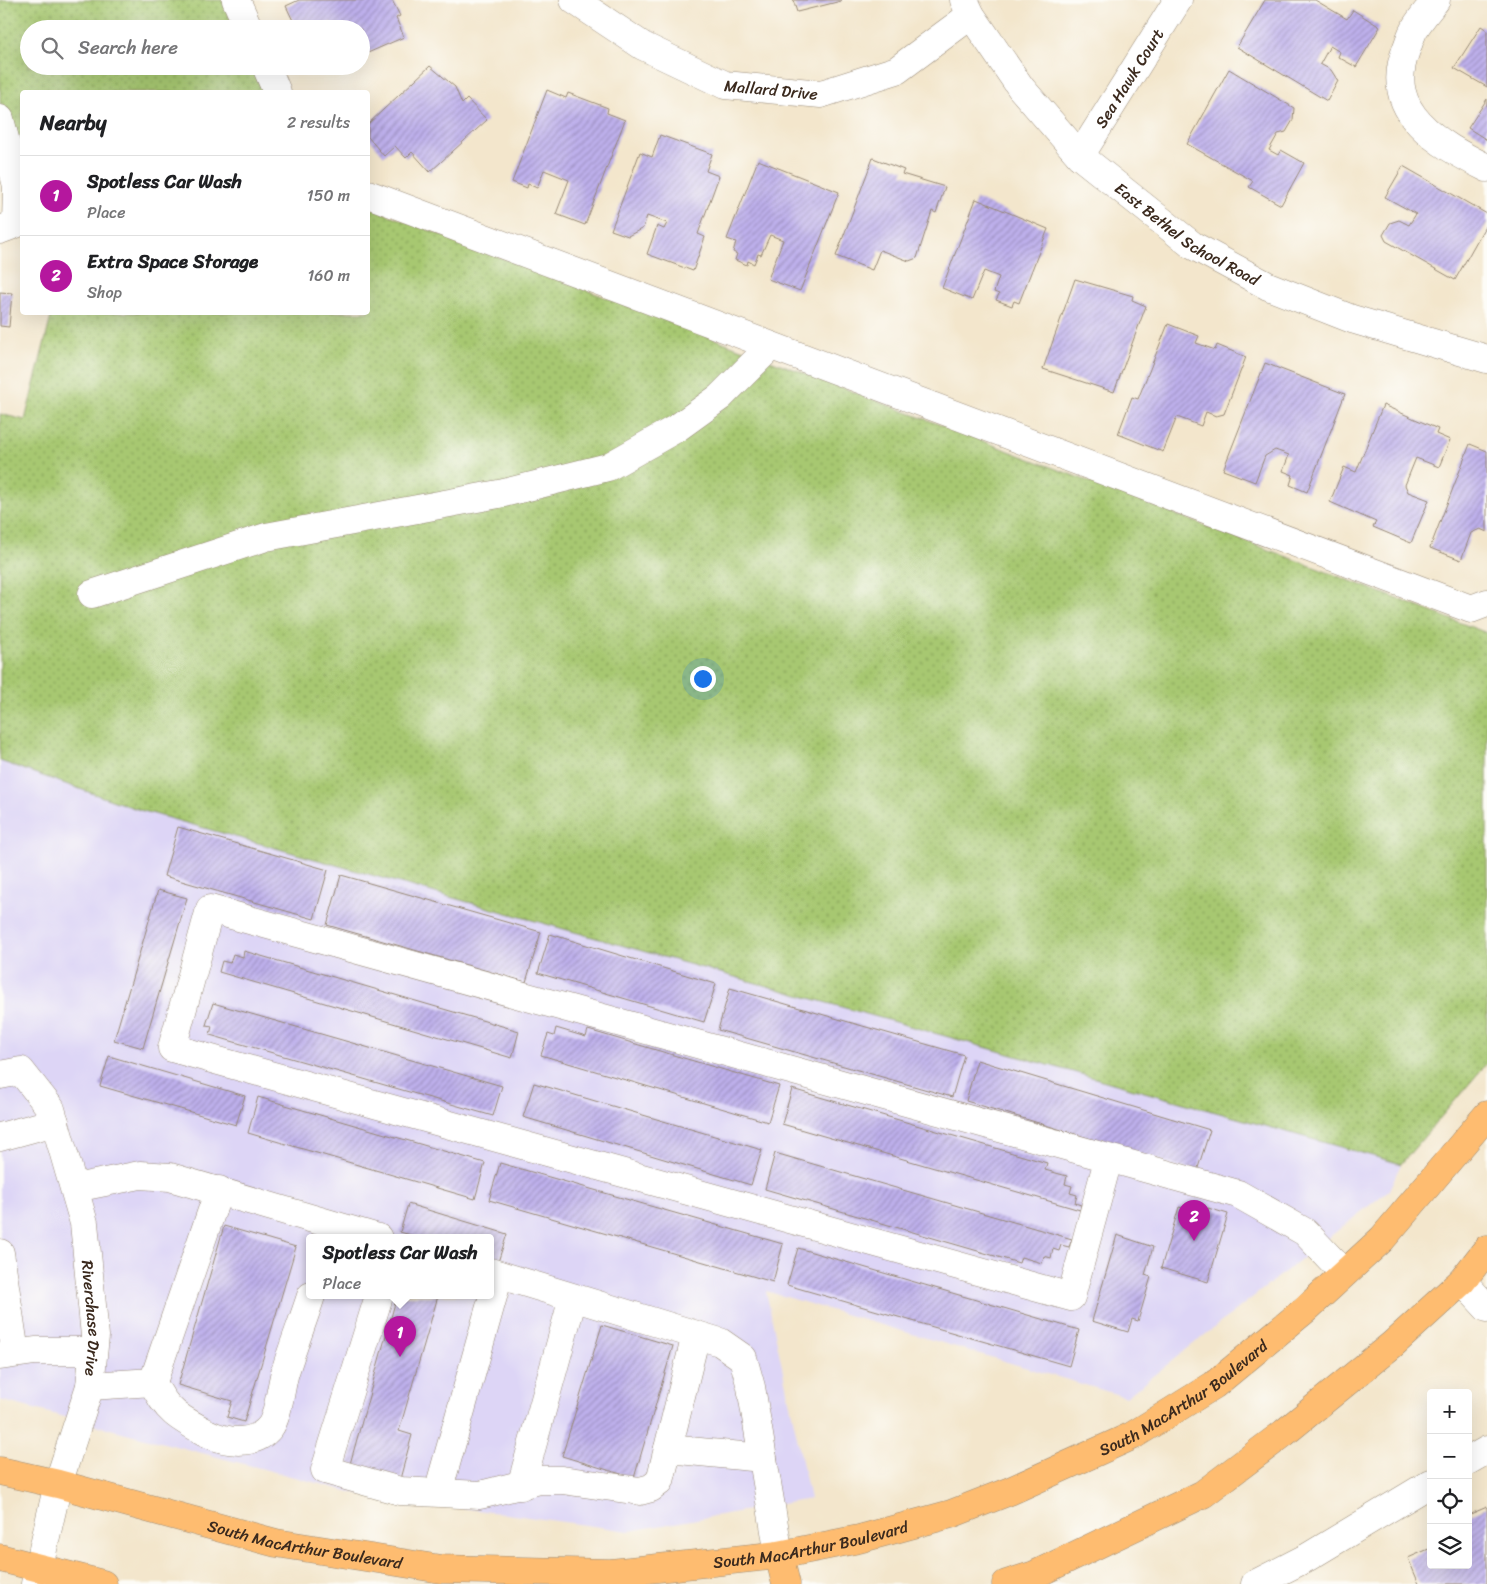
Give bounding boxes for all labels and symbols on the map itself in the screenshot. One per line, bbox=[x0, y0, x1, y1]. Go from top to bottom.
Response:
street label: Sea Hawk Court bbox=[1087, 23, 1172, 134]
street label: Mallard Drive bbox=[723, 71, 819, 109]
street label: East Bethel School Road bbox=[1108, 175, 1266, 295]
your location bbox=[690, 666, 716, 692]
pin: 2 bbox=[1178, 1200, 1210, 1241]
street label: Riverchase Drive bbox=[73, 1259, 109, 1378]
pin: 1 bbox=[384, 1316, 416, 1357]
street label: South MacArthur Boulevard bbox=[1094, 1331, 1276, 1464]
street label: South MacArthur Boulevard bbox=[204, 1511, 406, 1578]
street label: South MacArthur Boulevard bbox=[712, 1512, 913, 1577]

